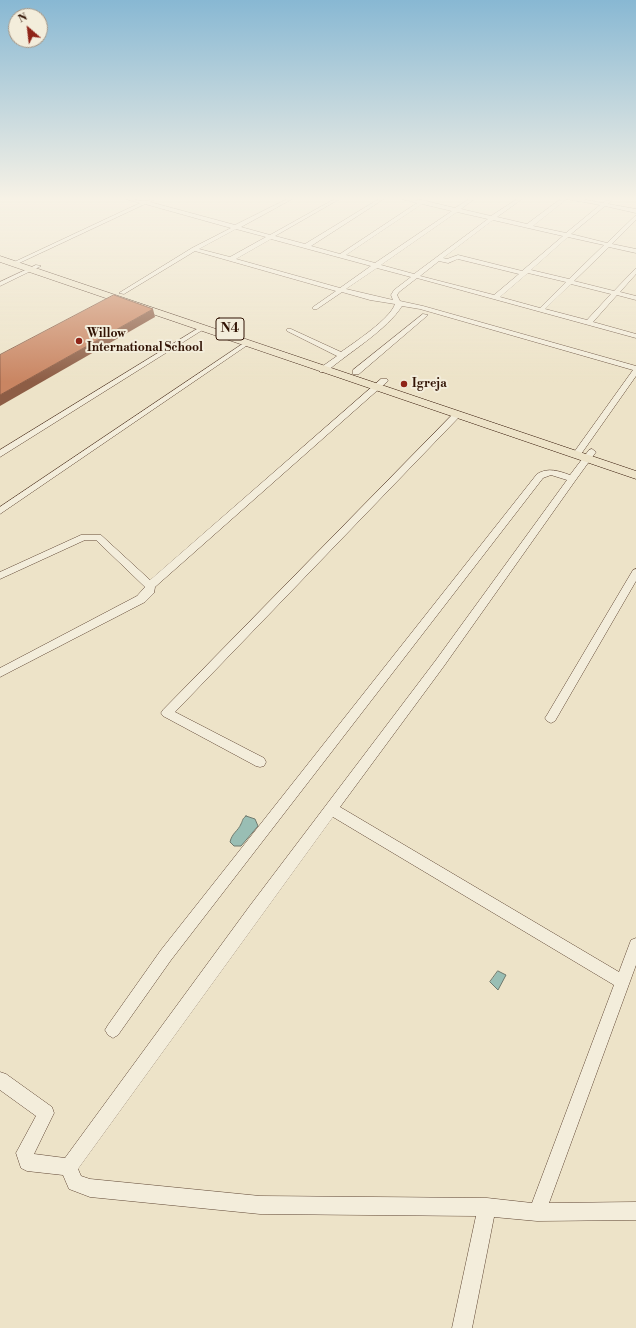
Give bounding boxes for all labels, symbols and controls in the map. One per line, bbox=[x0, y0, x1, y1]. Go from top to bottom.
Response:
north arrow bbox=[8, 8, 48, 48]
text: N bbox=[16, 10, 30, 27]
road number: N4 bbox=[216, 318, 244, 340]
place label: Willow International School bbox=[87, 327, 203, 355]
marker: Willow International School bbox=[74, 336, 84, 346]
place label: Igreja bbox=[412, 377, 447, 391]
marker: Igreja bbox=[399, 379, 409, 389]

